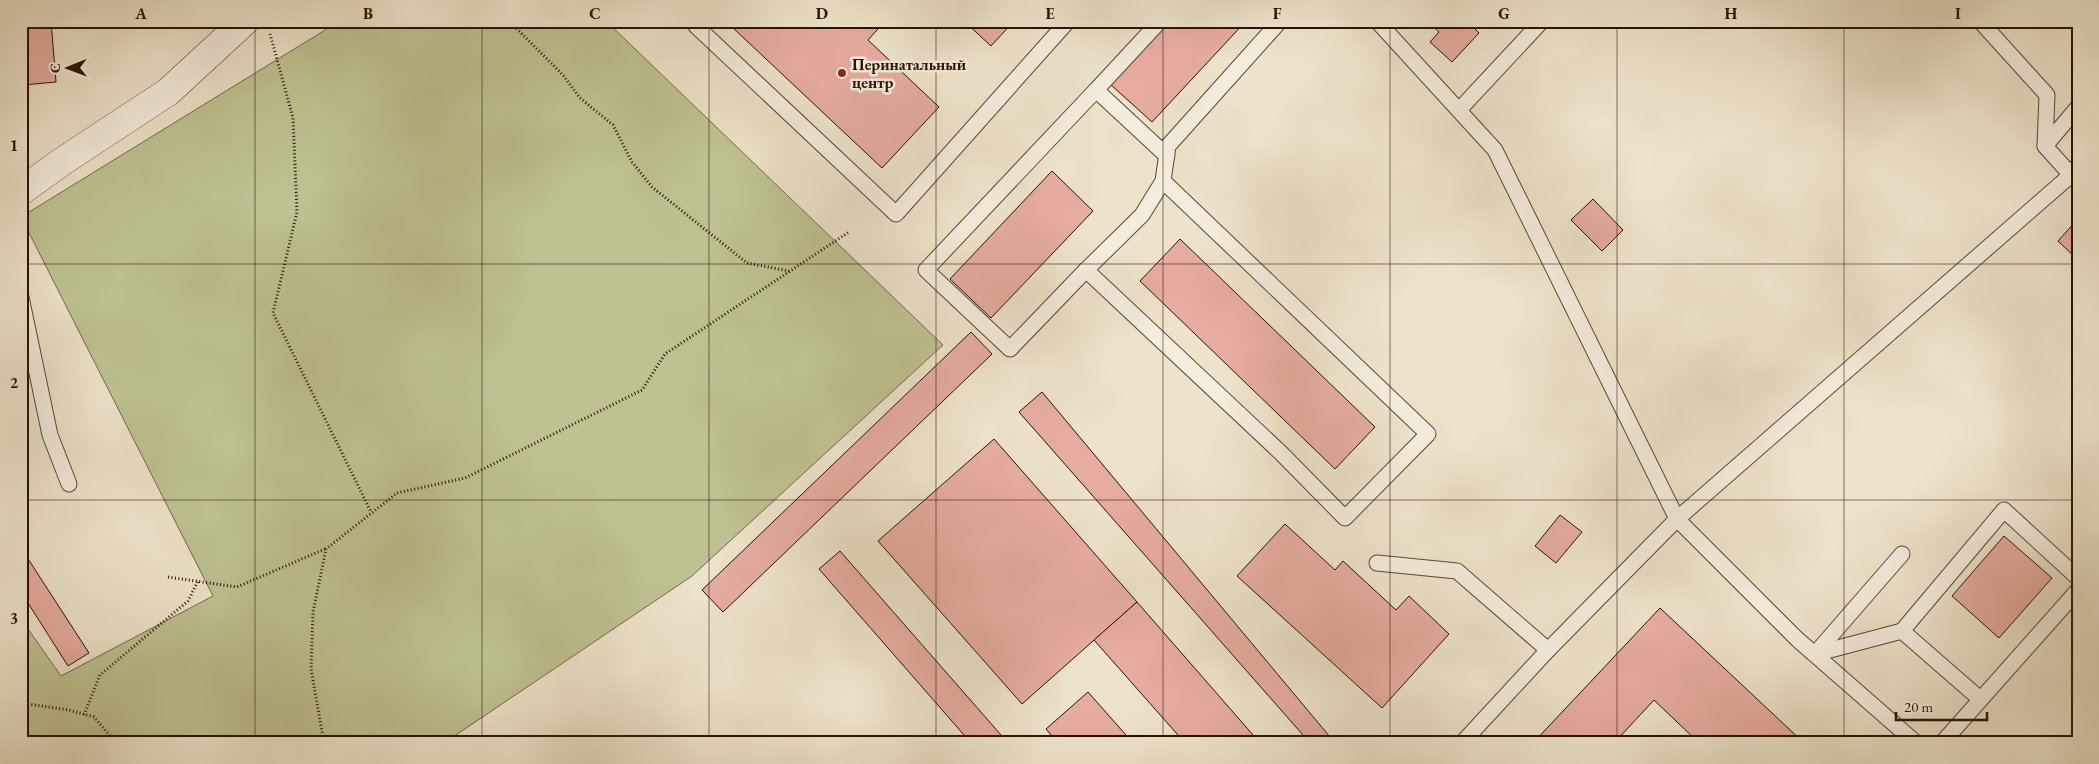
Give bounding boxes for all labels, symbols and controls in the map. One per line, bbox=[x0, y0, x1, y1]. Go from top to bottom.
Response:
text: A bbox=[134, 3, 147, 24]
text: B bbox=[363, 3, 373, 24]
text: C bbox=[589, 3, 601, 24]
text: D bbox=[816, 3, 828, 24]
text: E bbox=[1045, 3, 1055, 24]
text: F bbox=[1273, 3, 1282, 24]
text: G bbox=[1498, 3, 1510, 24]
text: H bbox=[1725, 3, 1738, 24]
text: I bbox=[1955, 3, 1961, 24]
north arrow bbox=[42, 42, 92, 92]
place label: Перинатальный центр bbox=[852, 54, 967, 93]
text: С bbox=[46, 63, 64, 73]
marker: Перинатальный центр bbox=[836, 67, 848, 79]
text: 1 bbox=[10, 135, 18, 156]
text: 2 bbox=[10, 372, 19, 393]
text: 3 bbox=[10, 608, 18, 629]
scale bar bbox=[1896, 689, 1988, 721]
text: 20 m bbox=[1904, 697, 1933, 716]

